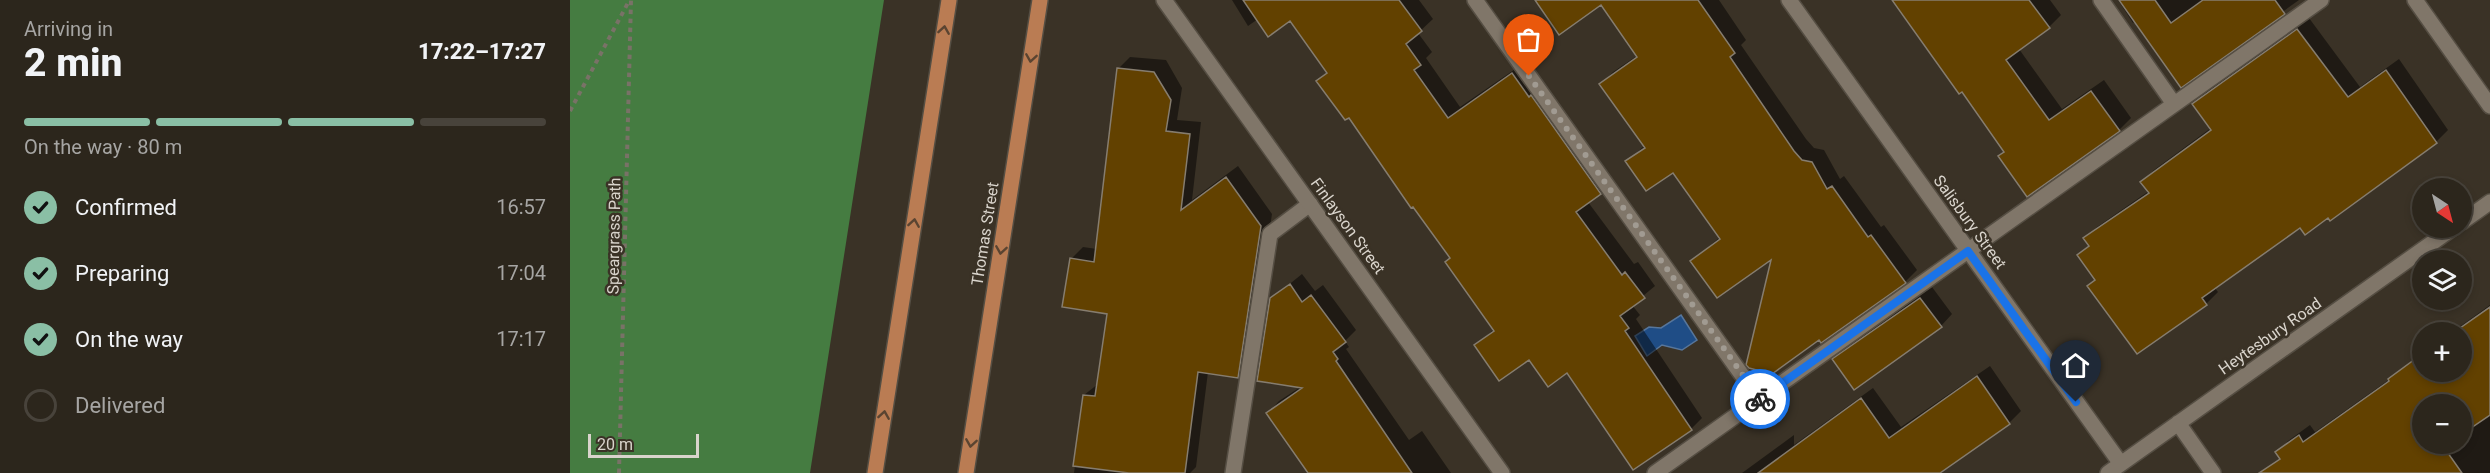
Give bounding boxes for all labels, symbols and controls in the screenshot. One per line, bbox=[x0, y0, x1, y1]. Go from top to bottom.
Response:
pin bbox=[1503, 14, 1554, 76]
text: Arriving in bbox=[24, 17, 113, 41]
icon: bag bbox=[1512, 23, 1545, 56]
one-way arrow bbox=[938, 25, 950, 34]
text: 17:22–17:27 bbox=[418, 39, 546, 64]
text: 2 min bbox=[24, 40, 122, 86]
one-way arrow bbox=[1025, 52, 1038, 62]
text: On the way · 80 m bbox=[24, 135, 182, 159]
street label: Salisbury Street bbox=[1930, 171, 2010, 273]
street label: Finlayson Street bbox=[1307, 174, 1389, 278]
street label: Speargrass Path bbox=[603, 177, 625, 295]
north arrow bbox=[2412, 178, 2472, 238]
map controls bbox=[2412, 178, 2472, 454]
street label: Thomas Street bbox=[967, 181, 1003, 287]
icon: check bbox=[24, 191, 57, 224]
text: Confirmed bbox=[75, 195, 177, 220]
text: 16:57 bbox=[496, 195, 546, 219]
one-way arrow bbox=[908, 218, 920, 227]
one-way arrow bbox=[995, 246, 1007, 255]
button: layers bbox=[2412, 250, 2472, 310]
icon: check bbox=[24, 257, 57, 290]
text: Preparing bbox=[75, 261, 169, 286]
text: 17:04 bbox=[496, 261, 546, 285]
street label: Heytesbury Road bbox=[2215, 294, 2325, 378]
button: + bbox=[2412, 322, 2472, 382]
icon: check bbox=[24, 323, 57, 356]
text: On the way bbox=[75, 327, 183, 352]
text: 17:17 bbox=[496, 327, 546, 351]
pin bbox=[2050, 340, 2101, 402]
icon: home bbox=[2059, 349, 2092, 382]
courier bbox=[1730, 369, 1790, 429]
icon: bike bbox=[1744, 383, 1777, 416]
text: Delivered bbox=[75, 393, 165, 418]
button: − bbox=[2412, 394, 2472, 454]
one-way arrow bbox=[878, 411, 890, 420]
scale bar bbox=[588, 431, 699, 458]
text: 20 m bbox=[597, 435, 633, 454]
one-way arrow bbox=[965, 438, 977, 448]

